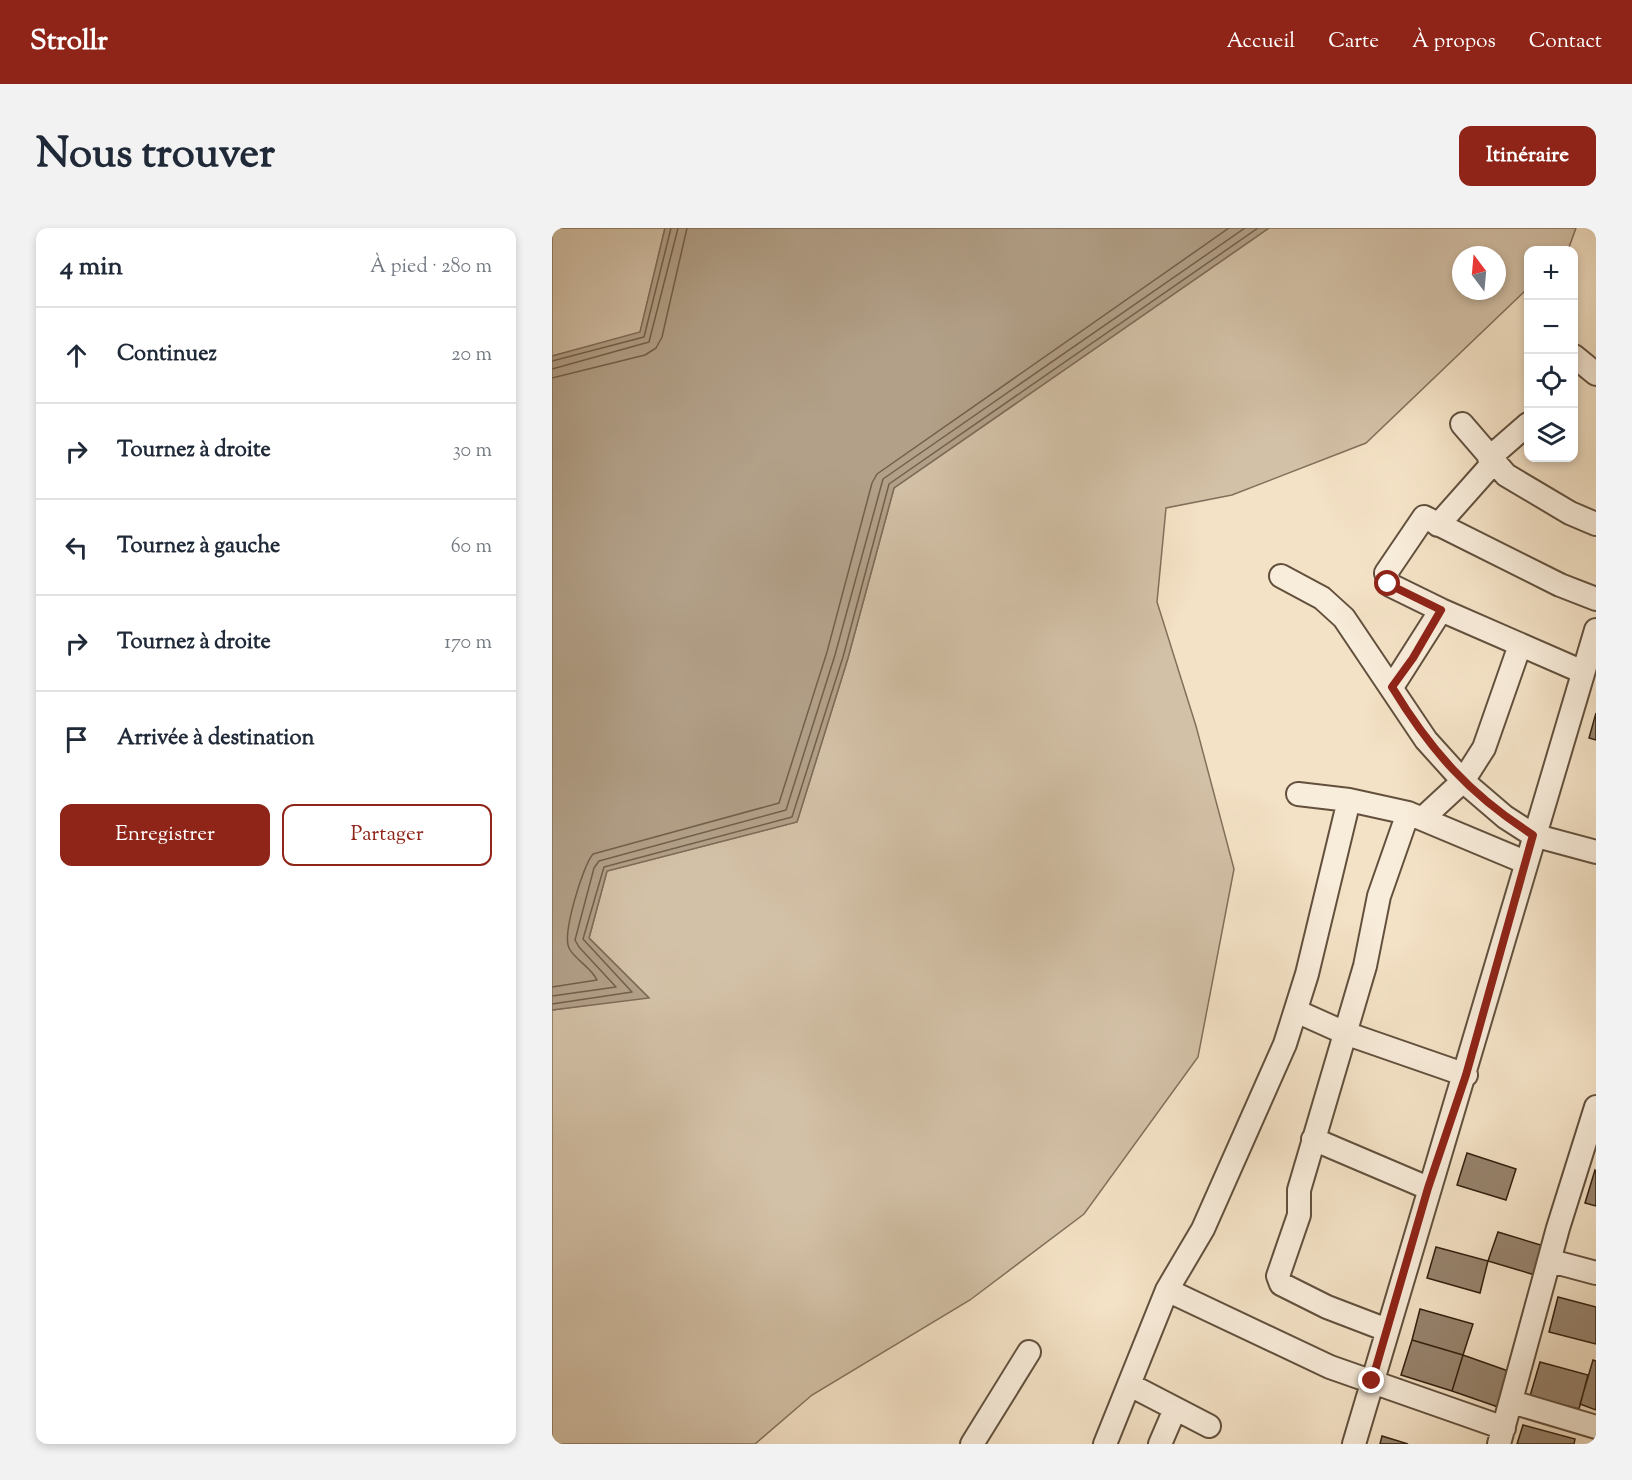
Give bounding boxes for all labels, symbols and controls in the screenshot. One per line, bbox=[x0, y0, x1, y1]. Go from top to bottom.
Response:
text: Strollr bbox=[30, 22, 108, 62]
text: Accueil bbox=[1227, 27, 1295, 57]
text: Carte bbox=[1328, 27, 1379, 57]
text: À propos bbox=[1412, 27, 1496, 57]
text: Contact bbox=[1529, 27, 1602, 57]
text: Nous trouver bbox=[36, 126, 275, 186]
button: Itinéraire bbox=[1459, 126, 1596, 186]
north arrow bbox=[1452, 246, 1506, 300]
map controls bbox=[1524, 246, 1578, 462]
button: + bbox=[1524, 246, 1578, 300]
text: 4 min bbox=[60, 249, 123, 286]
text: À pied · 280 m bbox=[370, 253, 492, 282]
button: − bbox=[1524, 300, 1578, 354]
icon: ahead bbox=[60, 339, 93, 372]
text: Continuez bbox=[117, 339, 217, 371]
text: 20 m bbox=[451, 341, 492, 370]
button: locate bbox=[1524, 354, 1578, 408]
button: layers bbox=[1524, 408, 1578, 462]
icon: right bbox=[60, 435, 93, 468]
text: Tournez à droite bbox=[117, 435, 271, 467]
text: 30 m bbox=[453, 437, 492, 466]
icon: left bbox=[60, 531, 93, 564]
text: Tournez à gauche bbox=[117, 531, 280, 563]
text: 60 m bbox=[451, 533, 492, 562]
route start bbox=[1374, 570, 1400, 596]
icon: right bbox=[60, 627, 93, 660]
text: Tournez à droite bbox=[117, 627, 271, 659]
text: 170 m bbox=[444, 629, 492, 658]
icon: arrive bbox=[60, 723, 93, 756]
text: Arrivée à destination bbox=[117, 723, 314, 755]
button: Enregistrer bbox=[60, 804, 270, 866]
button: Partager bbox=[282, 804, 492, 866]
route end bbox=[1358, 1367, 1384, 1393]

